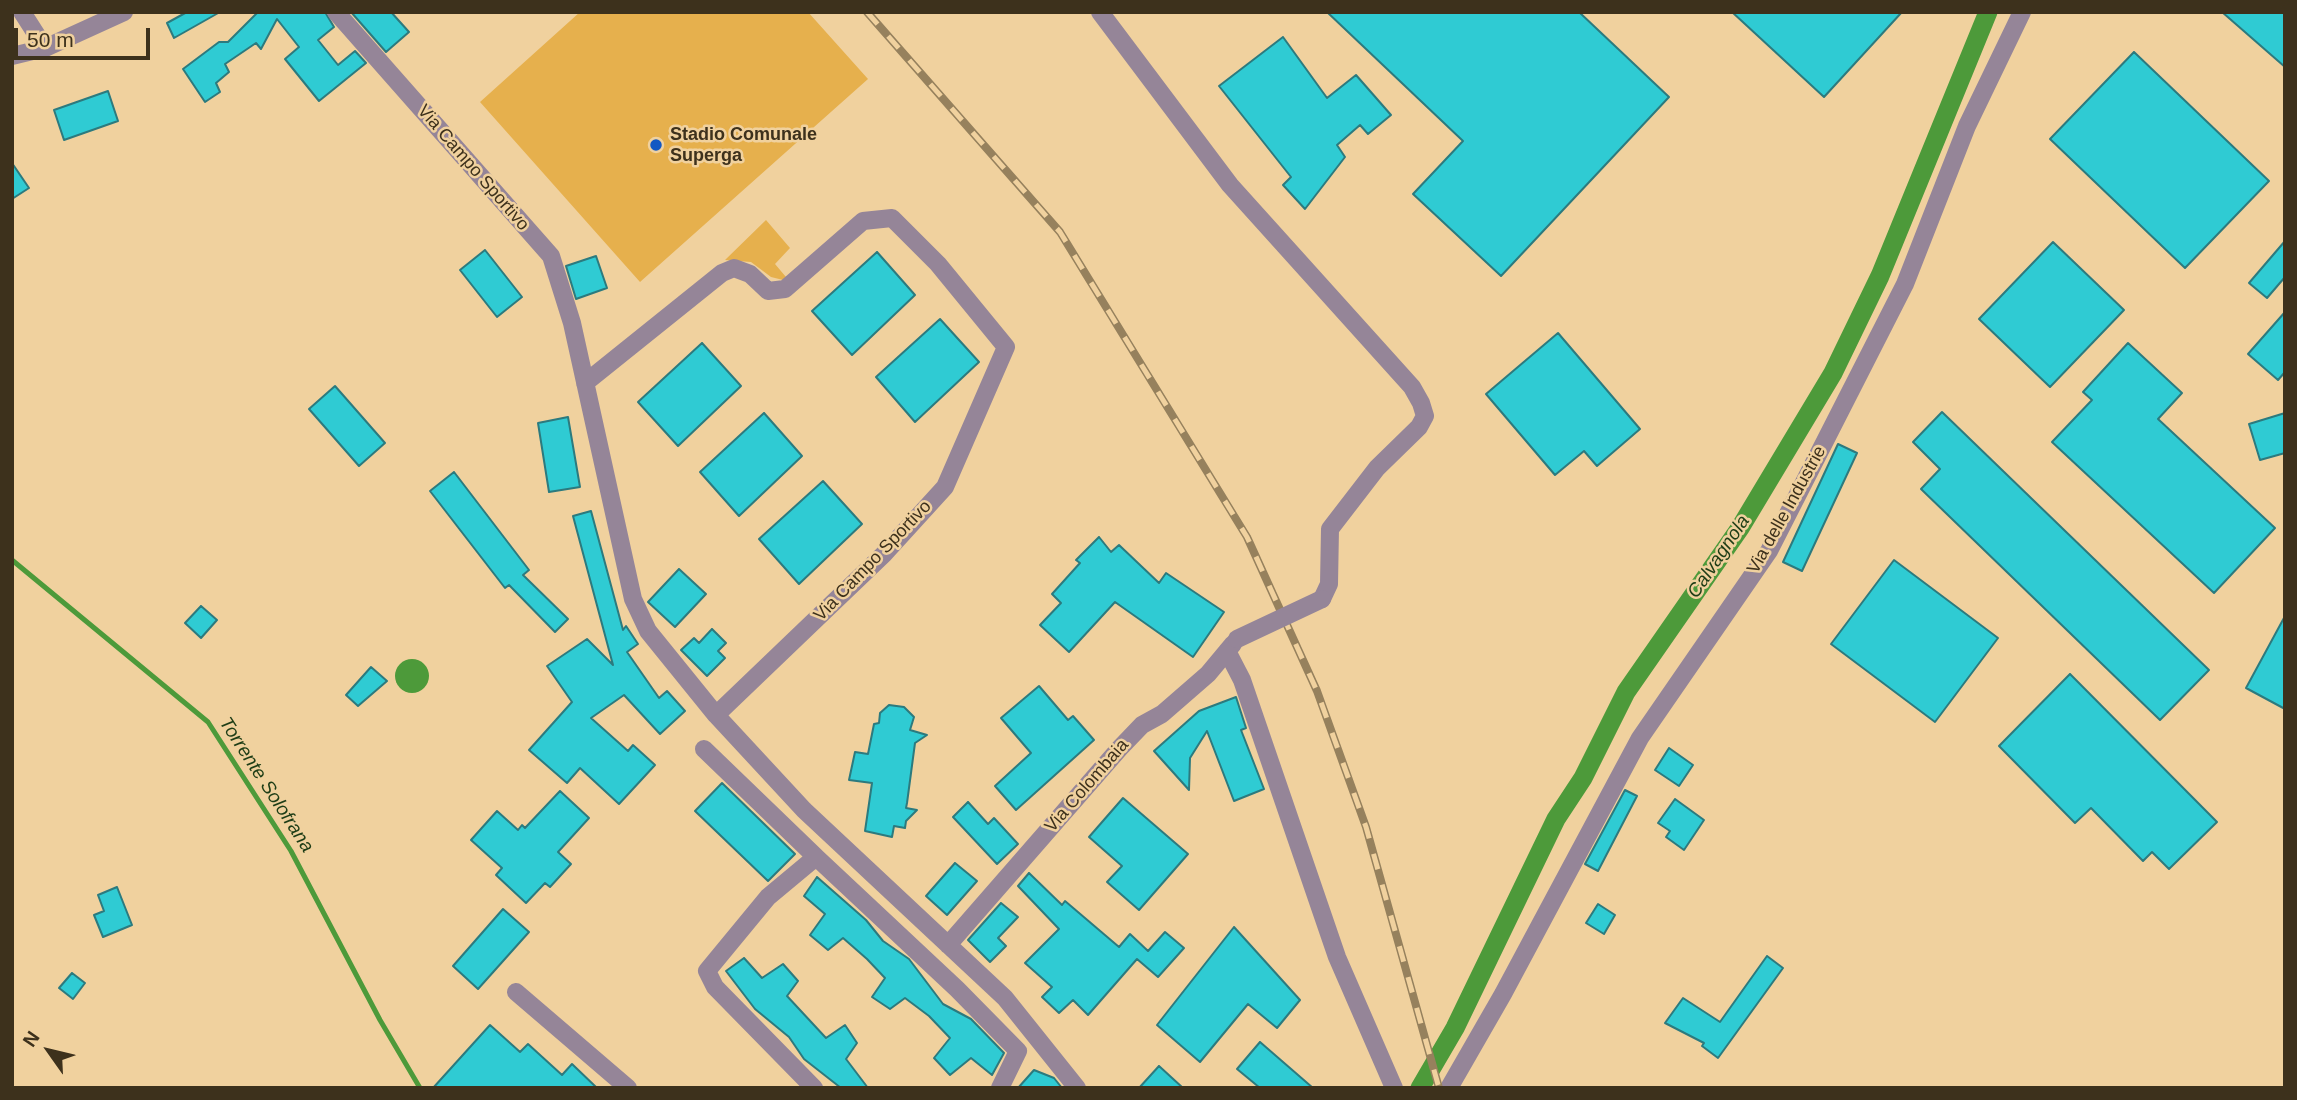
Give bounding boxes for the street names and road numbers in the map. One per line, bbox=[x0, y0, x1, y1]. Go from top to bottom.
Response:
street label: Via Campo Sportivo bbox=[412, 101, 534, 235]
street label: Via delle Industrie bbox=[1743, 442, 1831, 578]
street label: Via Campo Sportivo bbox=[810, 496, 936, 626]
street label: Via Colombaia bbox=[1041, 735, 1133, 837]

